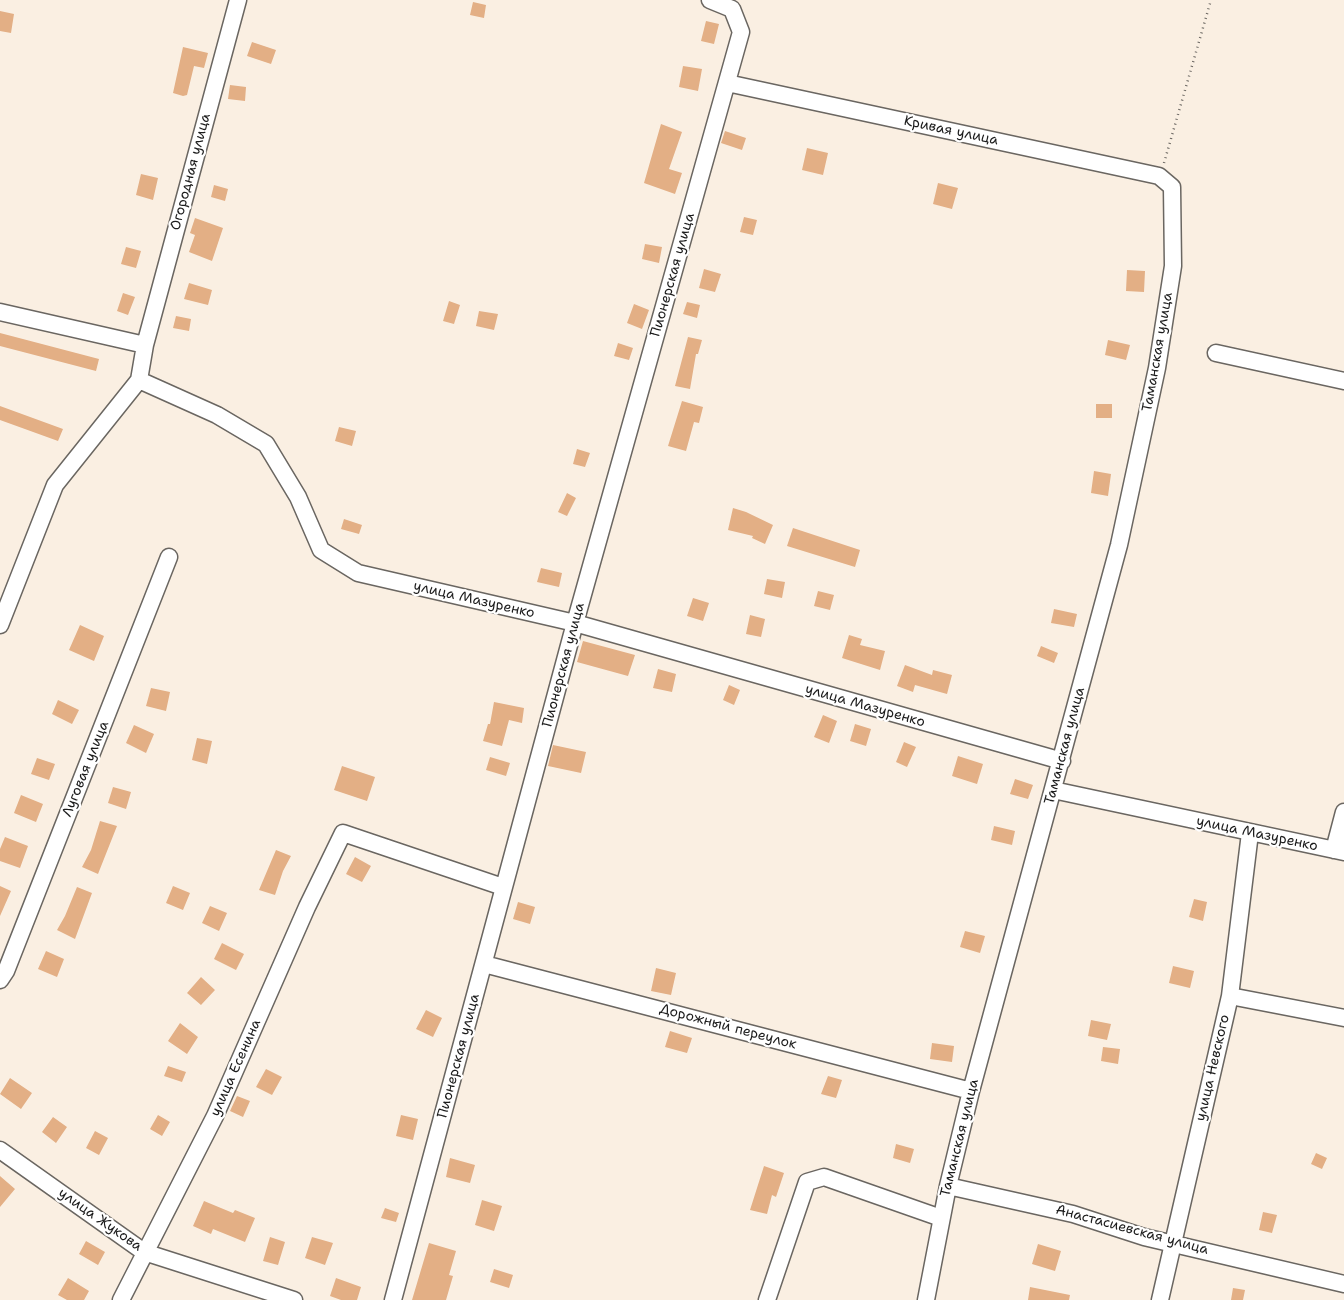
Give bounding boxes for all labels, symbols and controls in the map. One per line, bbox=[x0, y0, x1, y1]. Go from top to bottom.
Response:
street label: Огородная улица bbox=[167, 112, 215, 232]
street label: Кривая улица bbox=[902, 113, 1000, 149]
street label: Пионерская улица bbox=[647, 211, 699, 339]
street label: Таманская улица bbox=[1139, 291, 1177, 413]
street label: улица Мазуренко bbox=[412, 578, 536, 622]
street label: Пионерская улица bbox=[539, 601, 589, 729]
street label: улица Мазуренко bbox=[803, 681, 927, 731]
street label: Таманская улица bbox=[1041, 685, 1089, 807]
street label: Луговая улица bbox=[59, 719, 113, 819]
street label: улица Мазуренко bbox=[1195, 813, 1319, 855]
street label: Пионерская улица bbox=[434, 992, 484, 1120]
street label: Дорожный переулок bbox=[658, 1001, 798, 1053]
street label: улица Невского bbox=[1193, 1013, 1233, 1123]
street label: улица Есенина bbox=[207, 1017, 265, 1119]
street label: Таманская улица bbox=[937, 1077, 983, 1199]
street label: улица Жукова bbox=[55, 1185, 145, 1255]
street label: Анастасиевская улица bbox=[1054, 1202, 1210, 1258]

